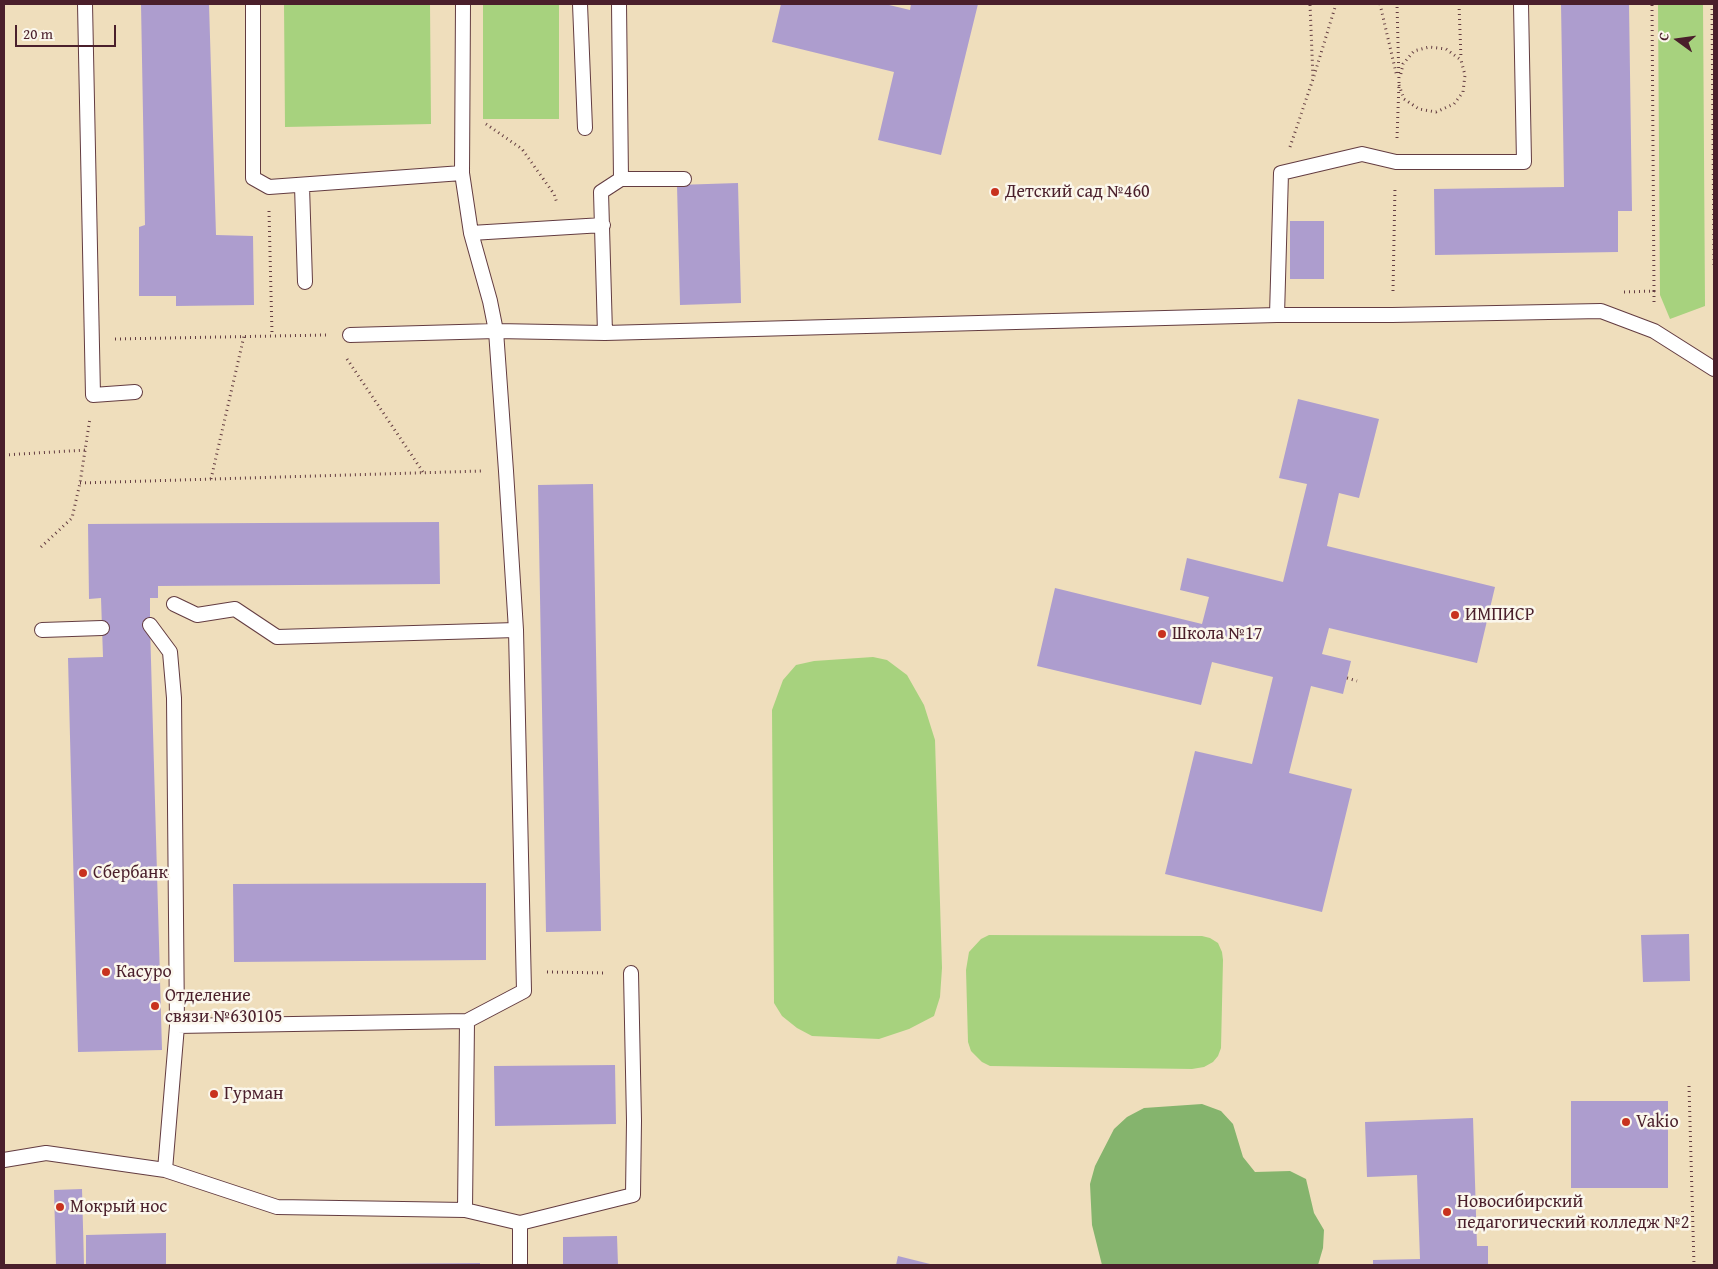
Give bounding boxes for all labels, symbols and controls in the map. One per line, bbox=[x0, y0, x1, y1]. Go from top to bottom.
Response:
scale bar bbox=[18, 15, 119, 47]
north arrow bbox=[1653, 15, 1703, 65]
text: 20 m bbox=[23, 23, 53, 44]
text: С bbox=[1653, 30, 1674, 43]
place label: Детский сад №460 bbox=[1005, 181, 1150, 203]
marker: Детский сад №460 bbox=[989, 186, 1001, 198]
place label: ИМПИСР bbox=[1465, 604, 1534, 626]
marker: ИМПИСР bbox=[1449, 609, 1461, 621]
place label: Школа №17 bbox=[1172, 623, 1262, 645]
marker: Школа №17 bbox=[1156, 628, 1168, 640]
place label: Сбербанк bbox=[93, 862, 168, 884]
marker: Сбербанк bbox=[77, 867, 89, 879]
place label: Касуро bbox=[116, 961, 172, 983]
marker: Касуро bbox=[100, 966, 112, 978]
place label: Отделение связи №630105 bbox=[165, 985, 282, 1028]
marker: Отделение связи №630105 bbox=[149, 1000, 161, 1012]
place label: Гурман bbox=[224, 1083, 283, 1105]
marker: Гурман bbox=[208, 1088, 220, 1100]
place label: Vakio bbox=[1636, 1111, 1679, 1133]
marker: Vakio bbox=[1620, 1116, 1632, 1128]
place label: Новосибирский педагогический колледж №2 bbox=[1457, 1191, 1689, 1234]
place label: Мокрый нос bbox=[70, 1196, 167, 1218]
marker: Мокрый нос bbox=[54, 1201, 66, 1213]
marker: Новосибирский педагогический колледж №2 bbox=[1441, 1206, 1453, 1218]

